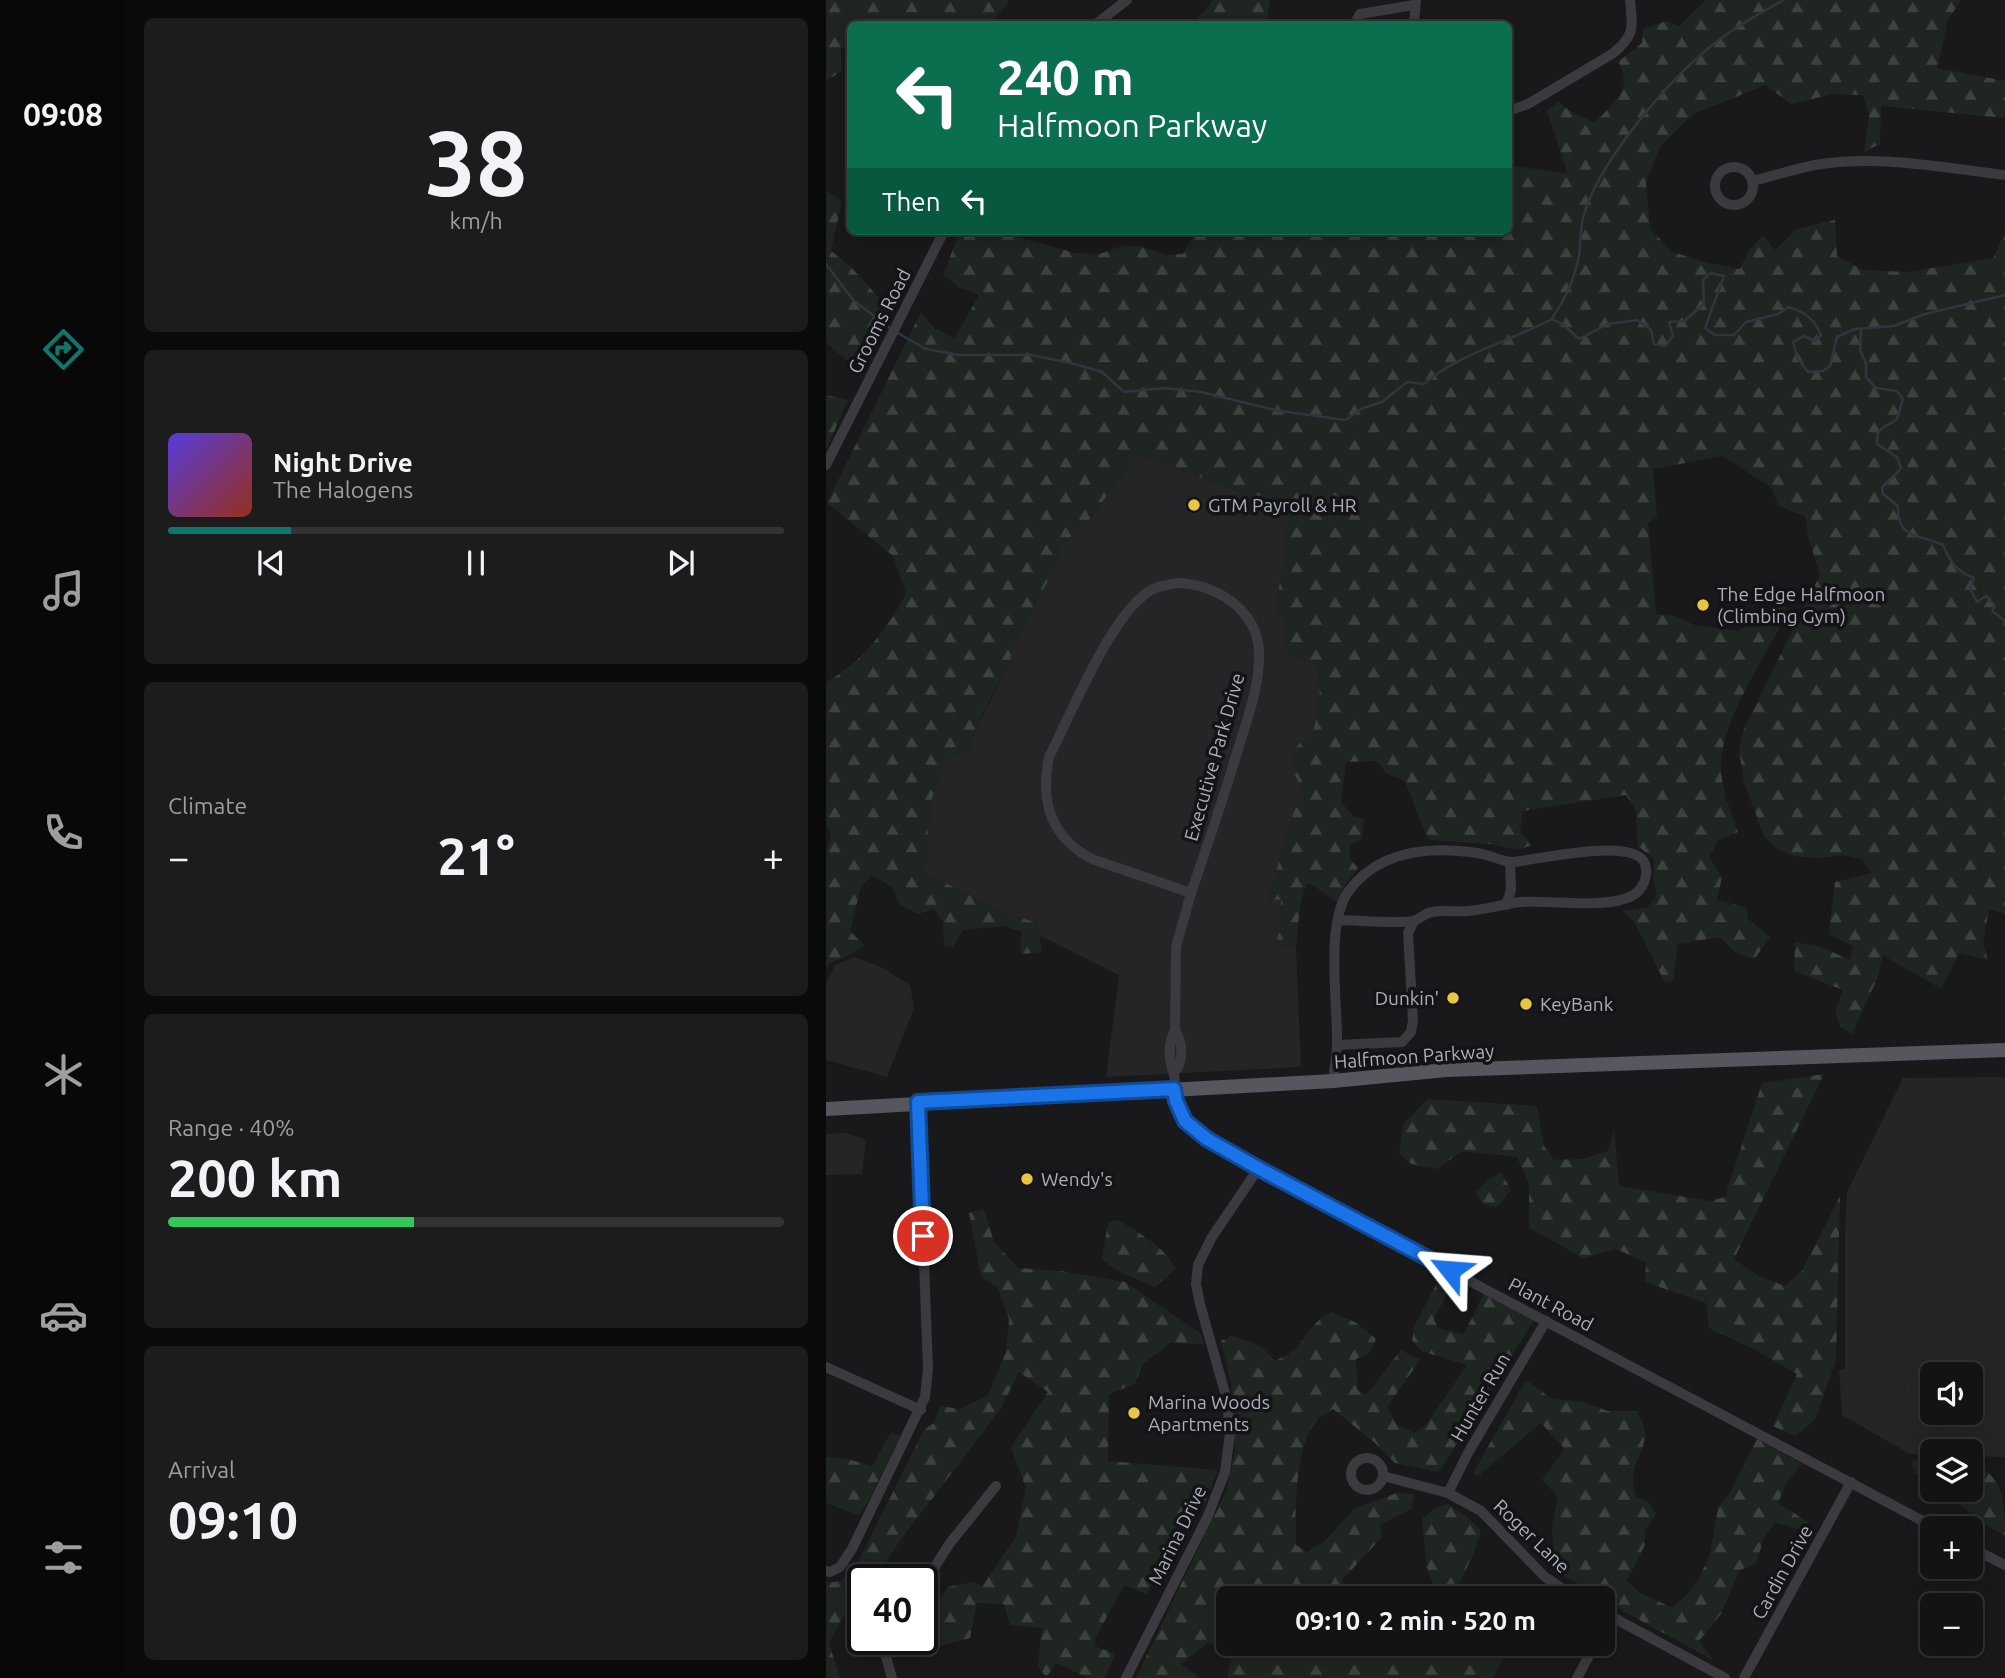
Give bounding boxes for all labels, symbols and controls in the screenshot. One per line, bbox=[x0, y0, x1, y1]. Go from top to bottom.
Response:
icon: left bbox=[882, 49, 973, 140]
text: 240 m bbox=[997, 49, 1134, 104]
text: 09:08 bbox=[23, 96, 103, 132]
text: Halfmoon Parkway bbox=[997, 107, 1267, 143]
text: 38 bbox=[425, 111, 527, 213]
icon: left bbox=[955, 182, 993, 220]
text: Then bbox=[882, 187, 941, 216]
text: km/h bbox=[449, 208, 503, 233]
street label: Grooms Road bbox=[843, 265, 915, 377]
icon: directions bbox=[39, 325, 88, 374]
text: Night Drive bbox=[273, 448, 413, 477]
text: The Halogens bbox=[273, 477, 413, 502]
place label: GTM Payroll & HR bbox=[1208, 494, 1357, 516]
marker: GTM Payroll & HR bbox=[1186, 497, 1202, 513]
icon: previous bbox=[252, 544, 290, 582]
icon: pause bbox=[457, 544, 495, 582]
icon: next bbox=[662, 544, 700, 582]
icon: music bbox=[39, 566, 88, 615]
place label: The Edge Halfmoon (Climbing Gym) bbox=[1717, 583, 1885, 627]
marker: The Edge Halfmoon (Climbing Gym) bbox=[1695, 597, 1711, 613]
street label: Executive Park Drive bbox=[1180, 671, 1248, 843]
text: Climate bbox=[168, 793, 247, 818]
icon: phone bbox=[39, 808, 88, 857]
text: 21° bbox=[437, 827, 515, 885]
text: − bbox=[168, 836, 189, 878]
text: + bbox=[763, 836, 784, 878]
place label: Dunkin' bbox=[1375, 987, 1439, 1009]
marker: Dunkin' bbox=[1445, 990, 1461, 1006]
place label: KeyBank bbox=[1540, 993, 1614, 1015]
marker: KeyBank bbox=[1518, 996, 1534, 1012]
street label: Halfmoon Parkway bbox=[1333, 1039, 1495, 1073]
icon: climate bbox=[39, 1050, 88, 1099]
text: Range · 40% bbox=[168, 1115, 295, 1140]
text: 200 km bbox=[168, 1149, 342, 1207]
place label: Wendy's bbox=[1041, 1168, 1113, 1190]
marker: Wendy's bbox=[1019, 1171, 1035, 1187]
pin bbox=[893, 1206, 953, 1266]
icon: arrive bbox=[904, 1217, 942, 1255]
position arrow bbox=[1413, 1233, 1487, 1307]
street label: Plant Road bbox=[1505, 1273, 1597, 1335]
icon: car bbox=[39, 1291, 88, 1340]
street label: Hunter Run bbox=[1446, 1349, 1514, 1445]
map controls bbox=[1920, 1362, 1983, 1656]
button: sound bbox=[1920, 1362, 1983, 1425]
place label: Marina Woods Apartments bbox=[1148, 1391, 1270, 1435]
marker: Marina Woods Apartments bbox=[1126, 1405, 1142, 1421]
button: layers bbox=[1920, 1439, 1983, 1502]
text: Arrival bbox=[168, 1457, 235, 1482]
street label: Marina Drive bbox=[1143, 1482, 1211, 1588]
text: 09:10 bbox=[168, 1491, 298, 1549]
street label: Roger Lane bbox=[1490, 1495, 1574, 1577]
button: + bbox=[1920, 1516, 1983, 1579]
street label: Cardin Drive bbox=[1747, 1521, 1817, 1623]
icon: filters bbox=[39, 1533, 88, 1582]
speed limit sign: 40 bbox=[847, 1564, 938, 1655]
button: − bbox=[1920, 1593, 1983, 1656]
text: 09:10 · 2 min · 520 m bbox=[1295, 1606, 1536, 1635]

